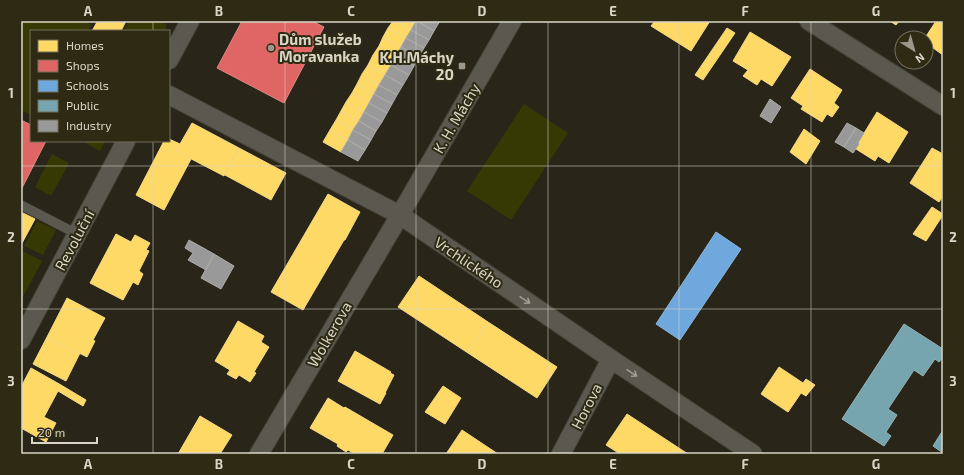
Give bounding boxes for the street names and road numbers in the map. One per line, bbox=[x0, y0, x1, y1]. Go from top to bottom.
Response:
street label: K. H. Máchy bbox=[429, 80, 483, 156]
street label: Revoluční bbox=[50, 205, 98, 274]
street label: Vrchlického bbox=[431, 233, 507, 291]
street label: Wolkerova bbox=[303, 298, 355, 370]
street label: Horova bbox=[567, 380, 605, 432]

